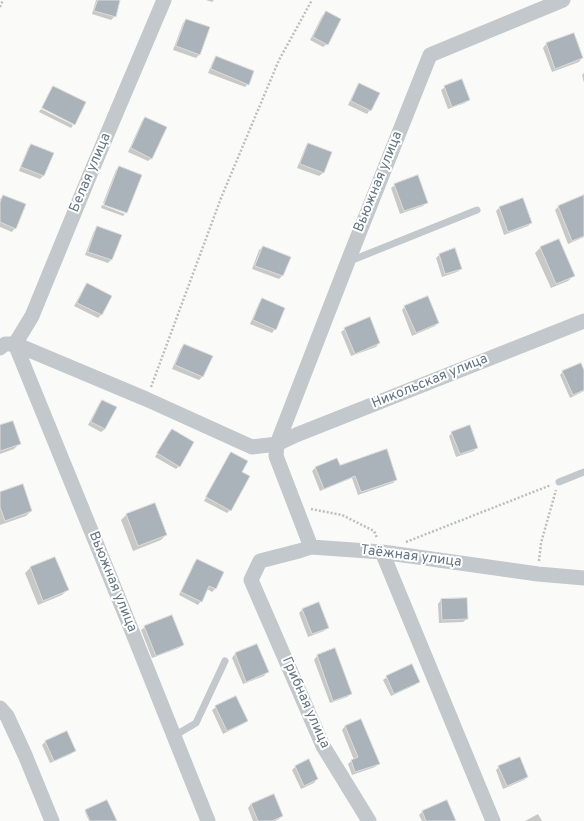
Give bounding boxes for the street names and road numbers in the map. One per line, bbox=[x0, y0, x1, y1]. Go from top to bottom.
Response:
street label: Вьюжная улица bbox=[351, 129, 407, 235]
street label: Белая улица bbox=[67, 131, 115, 215]
street label: Никольская улица bbox=[370, 351, 490, 413]
street label: Вьюжная улица bbox=[84, 529, 140, 635]
street label: Таёжная улица bbox=[360, 542, 462, 572]
street label: Грибная улица bbox=[277, 655, 333, 751]

